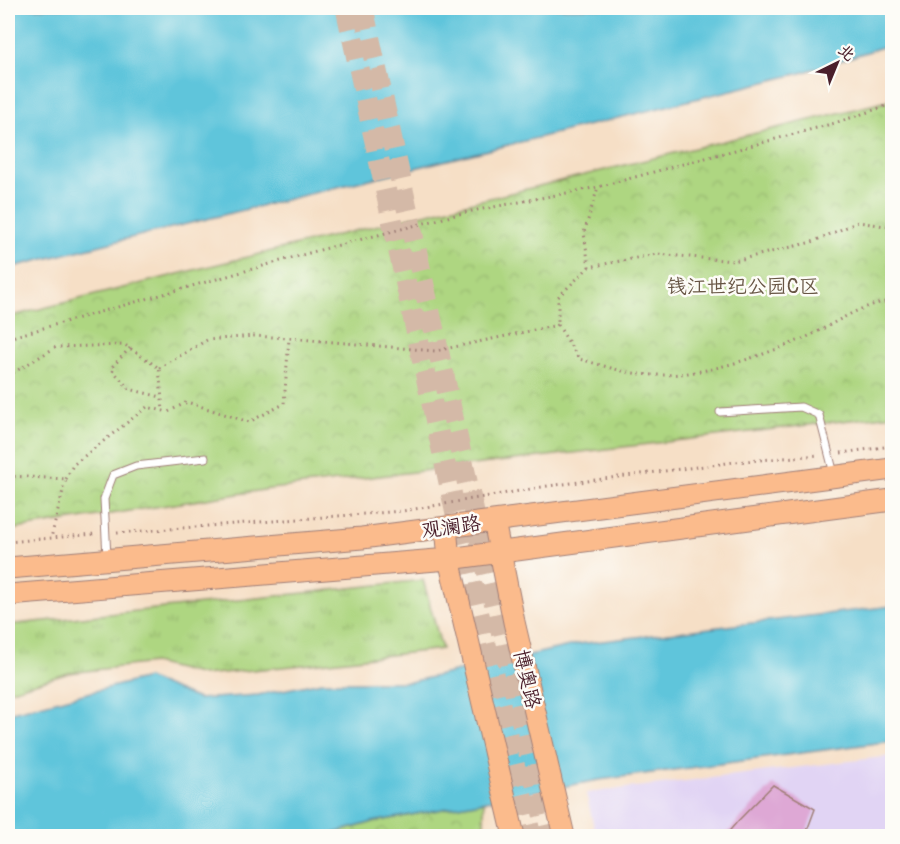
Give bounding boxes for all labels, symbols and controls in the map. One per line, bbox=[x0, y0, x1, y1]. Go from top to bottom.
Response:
north arrow bbox=[807, 33, 867, 93]
text: 北 bbox=[834, 40, 859, 66]
park label: 钱江世纪公园C区 bbox=[667, 274, 819, 299]
street label: 观澜路 bbox=[420, 510, 483, 544]
street label: 博奥路 bbox=[508, 647, 546, 712]

